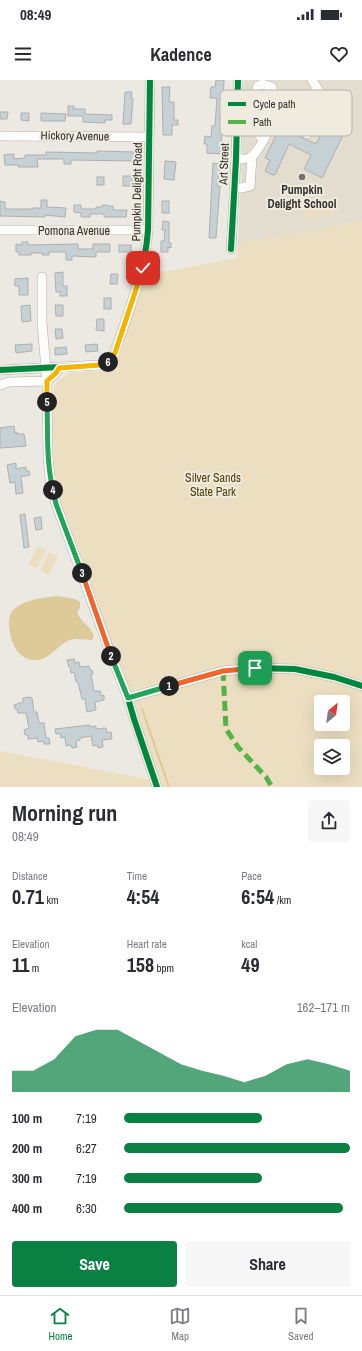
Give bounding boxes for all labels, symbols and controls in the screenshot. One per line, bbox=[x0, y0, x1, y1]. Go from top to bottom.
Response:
text: 08:49 bbox=[20, 4, 51, 25]
text: Kadence bbox=[150, 42, 212, 67]
icon: menu bbox=[12, 43, 34, 65]
icon: heart bbox=[328, 43, 350, 65]
legend bbox=[220, 90, 352, 136]
text: Cycle path bbox=[253, 97, 296, 111]
text: Path bbox=[253, 115, 272, 129]
street label: Hickory Avenue bbox=[40, 127, 110, 145]
street label: Pumpkin Delight Road bbox=[128, 142, 146, 242]
street label: Art Street bbox=[215, 143, 233, 186]
marker: Pumpkin Delight School bbox=[297, 172, 307, 182]
place label: Pumpkin Delight School bbox=[268, 182, 337, 212]
street label: Pomona Avenue bbox=[38, 223, 110, 239]
pin bbox=[126, 251, 160, 285]
icon: check bbox=[132, 257, 154, 279]
pin: 6 bbox=[98, 352, 118, 372]
text: 6 bbox=[105, 355, 111, 369]
pin: 5 bbox=[37, 392, 57, 412]
text: 5 bbox=[44, 395, 50, 409]
park label: Silver Sands State Park bbox=[185, 470, 241, 500]
pin: 4 bbox=[43, 480, 63, 500]
text: 4 bbox=[50, 483, 56, 497]
pin: 3 bbox=[72, 563, 92, 583]
text: 3 bbox=[79, 566, 85, 580]
pin: 2 bbox=[101, 646, 121, 666]
text: 2 bbox=[108, 649, 114, 663]
pin bbox=[238, 651, 272, 685]
icon: arrive bbox=[244, 657, 266, 679]
pin: 1 bbox=[159, 676, 179, 696]
text: 1 bbox=[166, 679, 172, 693]
north arrow bbox=[314, 695, 350, 731]
map controls bbox=[314, 695, 350, 775]
button: layers bbox=[314, 739, 350, 775]
text: Morning run bbox=[12, 798, 117, 828]
button: share bbox=[308, 800, 350, 842]
text: 08:49 bbox=[12, 828, 39, 845]
text: Distance bbox=[12, 869, 48, 883]
text: Time bbox=[127, 869, 147, 883]
text: Pace bbox=[241, 869, 262, 883]
text: 0.71 bbox=[12, 883, 44, 910]
text: 4:54 bbox=[127, 883, 159, 910]
text: 6:54 bbox=[241, 883, 274, 910]
text: km bbox=[44, 893, 58, 907]
text: /km bbox=[274, 893, 291, 907]
text: Elevation bbox=[12, 937, 50, 951]
text: Heart rate bbox=[127, 937, 167, 951]
text: kcal bbox=[241, 937, 257, 951]
text: 11 bbox=[12, 951, 29, 978]
text: 158 bbox=[127, 951, 154, 978]
text: 49 bbox=[241, 951, 260, 978]
text: m bbox=[29, 961, 39, 975]
text: bpm bbox=[154, 961, 174, 975]
text: Elevation bbox=[12, 999, 56, 1016]
text: 162–171 m bbox=[297, 999, 350, 1016]
text: 100 m bbox=[12, 1110, 42, 1127]
text: 7:19 bbox=[76, 1110, 97, 1127]
text: 200 m bbox=[12, 1140, 42, 1157]
text: 6:27 bbox=[76, 1140, 97, 1157]
text: 300 m bbox=[12, 1170, 42, 1187]
text: 7:19 bbox=[76, 1170, 97, 1187]
text: 400 m bbox=[12, 1200, 42, 1217]
text: 6:30 bbox=[76, 1200, 97, 1217]
button: Save bbox=[12, 1241, 177, 1287]
button: Share bbox=[185, 1241, 350, 1287]
tab: Home bbox=[48, 1305, 72, 1343]
tab: Map bbox=[169, 1305, 191, 1343]
tab: Saved bbox=[288, 1305, 314, 1343]

